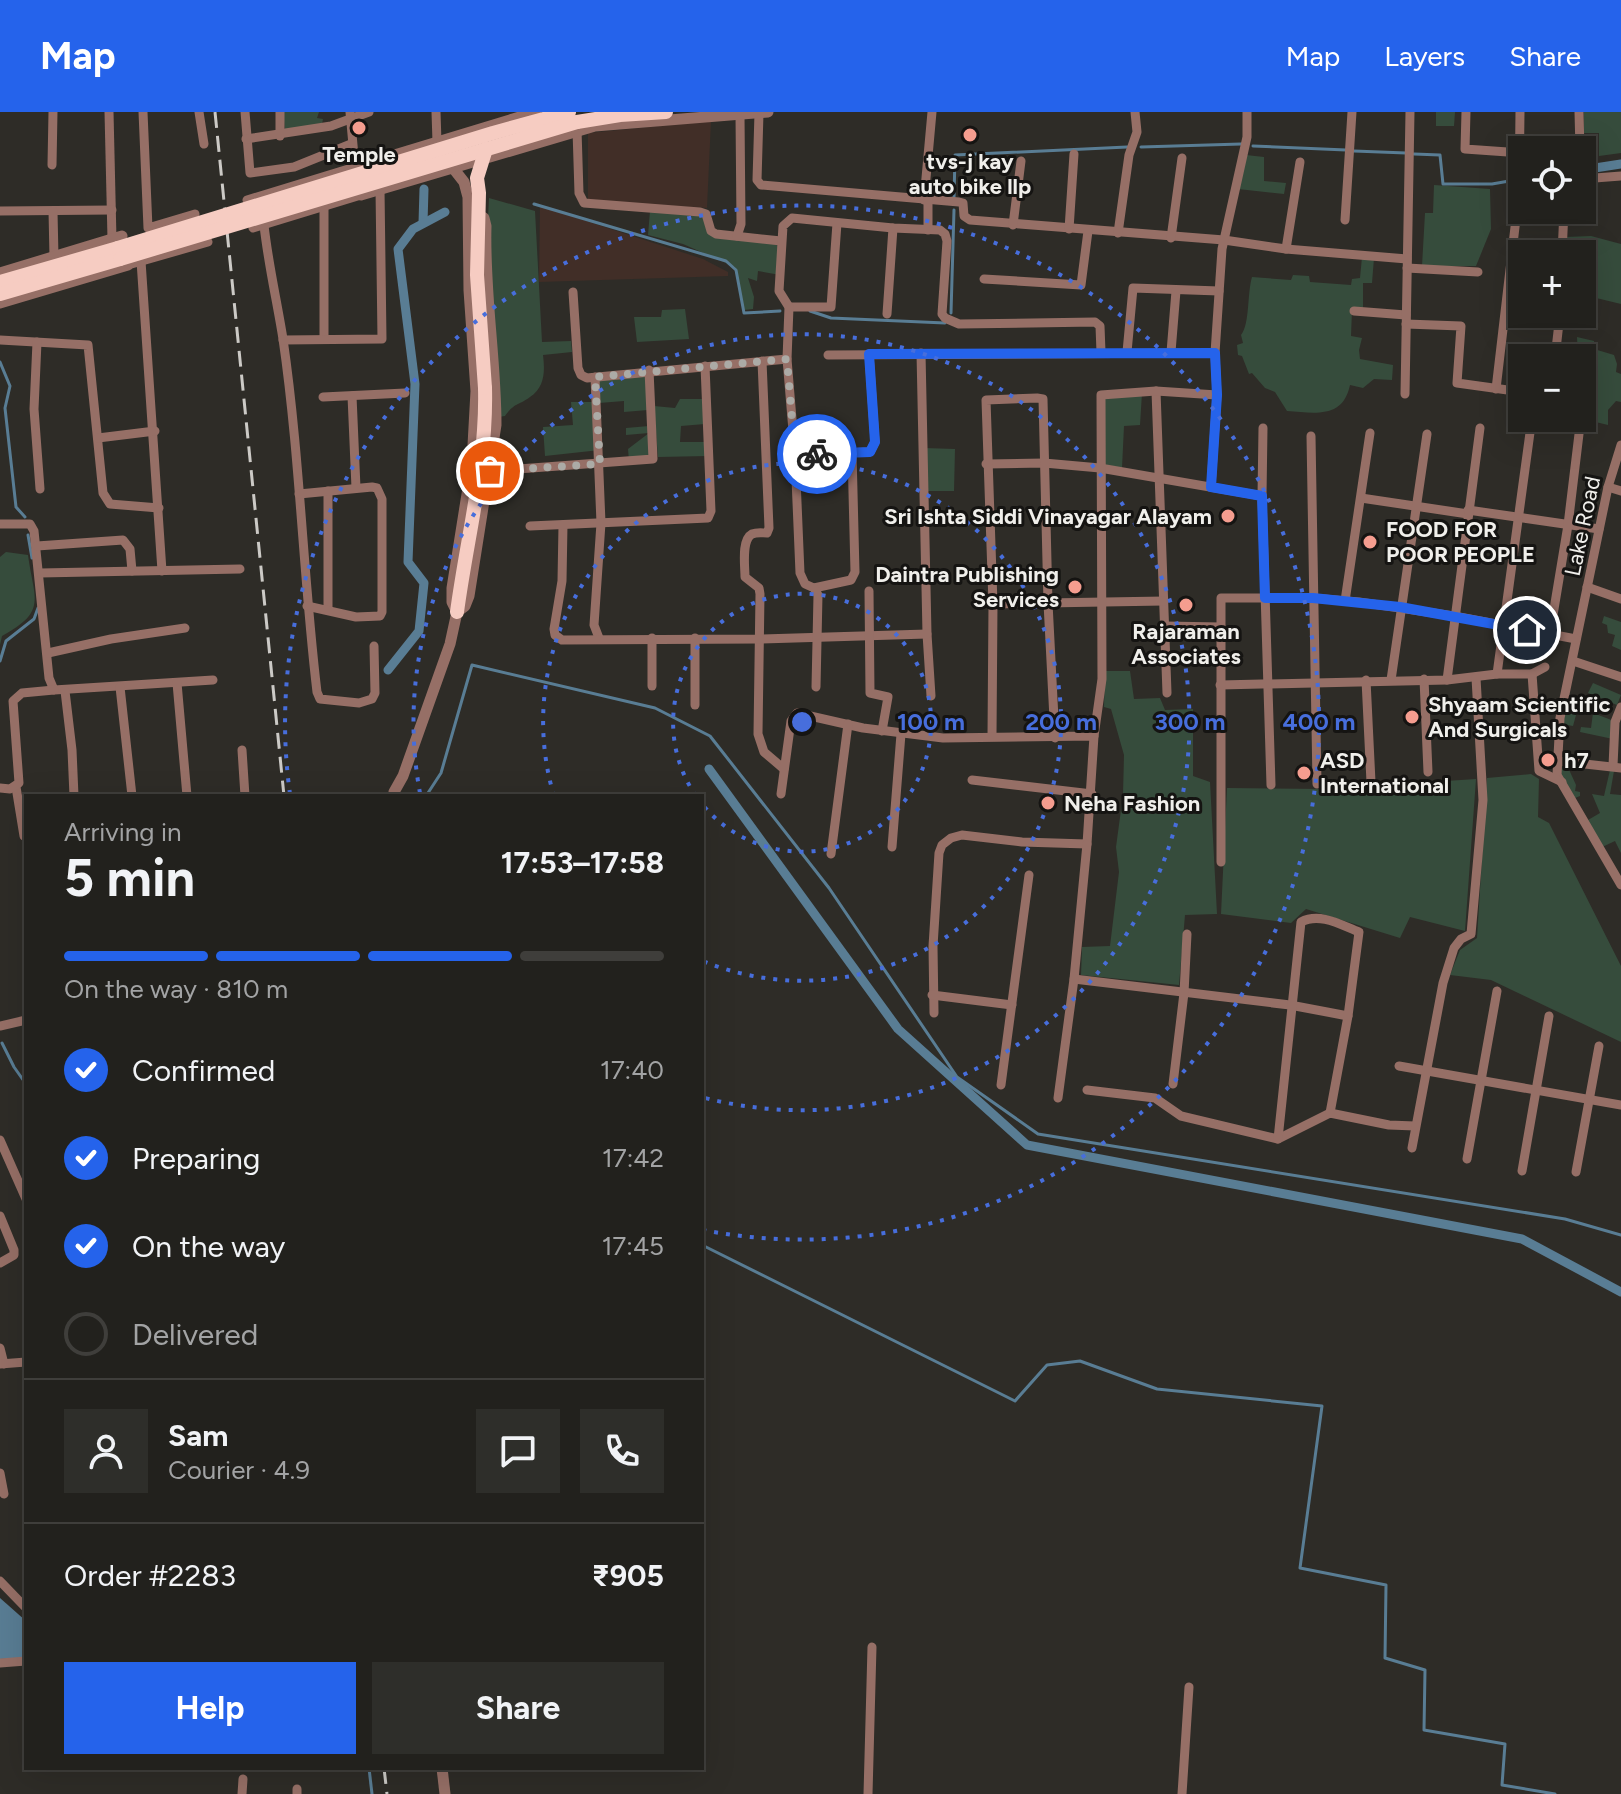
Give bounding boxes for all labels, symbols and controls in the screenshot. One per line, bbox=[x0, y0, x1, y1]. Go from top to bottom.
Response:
text: Map bbox=[40, 33, 116, 79]
text: Map bbox=[1286, 39, 1340, 73]
text: Layers bbox=[1384, 39, 1465, 73]
text: Share bbox=[1509, 39, 1581, 73]
marker: Temple bbox=[350, 119, 368, 137]
marker: tvs-j kay auto bike llp bbox=[961, 126, 979, 144]
map controls bbox=[1508, 136, 1596, 432]
button: locate bbox=[1508, 136, 1596, 224]
place label: Temple bbox=[322, 141, 396, 168]
place label: tvs-j kay auto bike llp bbox=[909, 148, 1031, 200]
button: + bbox=[1508, 240, 1596, 328]
button: − bbox=[1508, 344, 1596, 432]
courier bbox=[777, 414, 857, 494]
icon: bike bbox=[795, 432, 839, 476]
pin bbox=[456, 437, 524, 505]
icon: bag bbox=[468, 449, 512, 493]
street label: Lake Road bbox=[1559, 474, 1606, 578]
place label: Sri Ishta Siddi Vinayagar Alayam bbox=[884, 503, 1212, 530]
marker: Sri Ishta Siddi Vinayagar Alayam bbox=[1219, 507, 1237, 525]
place label: FOOD FOR POOR PEOPLE bbox=[1386, 516, 1535, 568]
marker: FOOD FOR POOR PEOPLE bbox=[1361, 533, 1379, 551]
place label: Daintra Publishing Services bbox=[875, 561, 1059, 613]
marker: Daintra Publishing Services bbox=[1066, 578, 1084, 596]
marker: Rajaraman Associates bbox=[1177, 596, 1195, 614]
pin bbox=[1493, 596, 1561, 664]
icon: home bbox=[1505, 608, 1549, 652]
place label: Rajaraman Associates bbox=[1131, 618, 1241, 670]
place label: Shyaam Scientific And Surgicals bbox=[1428, 691, 1611, 743]
text: 100 m bbox=[897, 707, 965, 736]
text: 200 m bbox=[1025, 707, 1097, 736]
text: 300 m bbox=[1154, 707, 1226, 736]
text: 400 m bbox=[1283, 707, 1355, 736]
centre of rings bbox=[788, 708, 816, 736]
marker: Shyaam Scientific And Surgicals bbox=[1403, 708, 1421, 726]
place label: ASD International bbox=[1320, 747, 1449, 799]
place label: h7 bbox=[1564, 747, 1589, 774]
marker: h7 bbox=[1539, 751, 1557, 769]
marker: ASD International bbox=[1295, 764, 1313, 782]
place label: Neha Fashion bbox=[1064, 790, 1200, 817]
marker: Neha Fashion bbox=[1039, 794, 1057, 812]
text: Arriving in bbox=[64, 816, 182, 848]
text: 17:53–17:58 bbox=[501, 844, 664, 881]
text: 5 min bbox=[64, 847, 195, 909]
text: On the way · 810 m bbox=[64, 973, 288, 1005]
icon: check bbox=[64, 1048, 108, 1092]
text: Confirmed bbox=[132, 1052, 275, 1089]
text: 17:40 bbox=[600, 1054, 664, 1086]
icon: check bbox=[64, 1136, 108, 1180]
text: Preparing bbox=[132, 1140, 260, 1177]
text: 17:42 bbox=[602, 1142, 664, 1174]
icon: check bbox=[64, 1224, 108, 1268]
text: On the way bbox=[132, 1228, 285, 1265]
text: 17:45 bbox=[602, 1230, 664, 1262]
text: Delivered bbox=[132, 1316, 258, 1353]
button: person bbox=[64, 1409, 148, 1493]
button: chat bbox=[476, 1409, 560, 1493]
button: phone bbox=[580, 1409, 664, 1493]
text: Sam bbox=[168, 1417, 228, 1454]
text: Courier · 4.9 bbox=[168, 1454, 310, 1486]
text: Order #2283 bbox=[64, 1557, 236, 1594]
text: ₹905 bbox=[592, 1557, 664, 1594]
button: Help bbox=[64, 1662, 356, 1754]
button: Share bbox=[372, 1662, 664, 1754]

